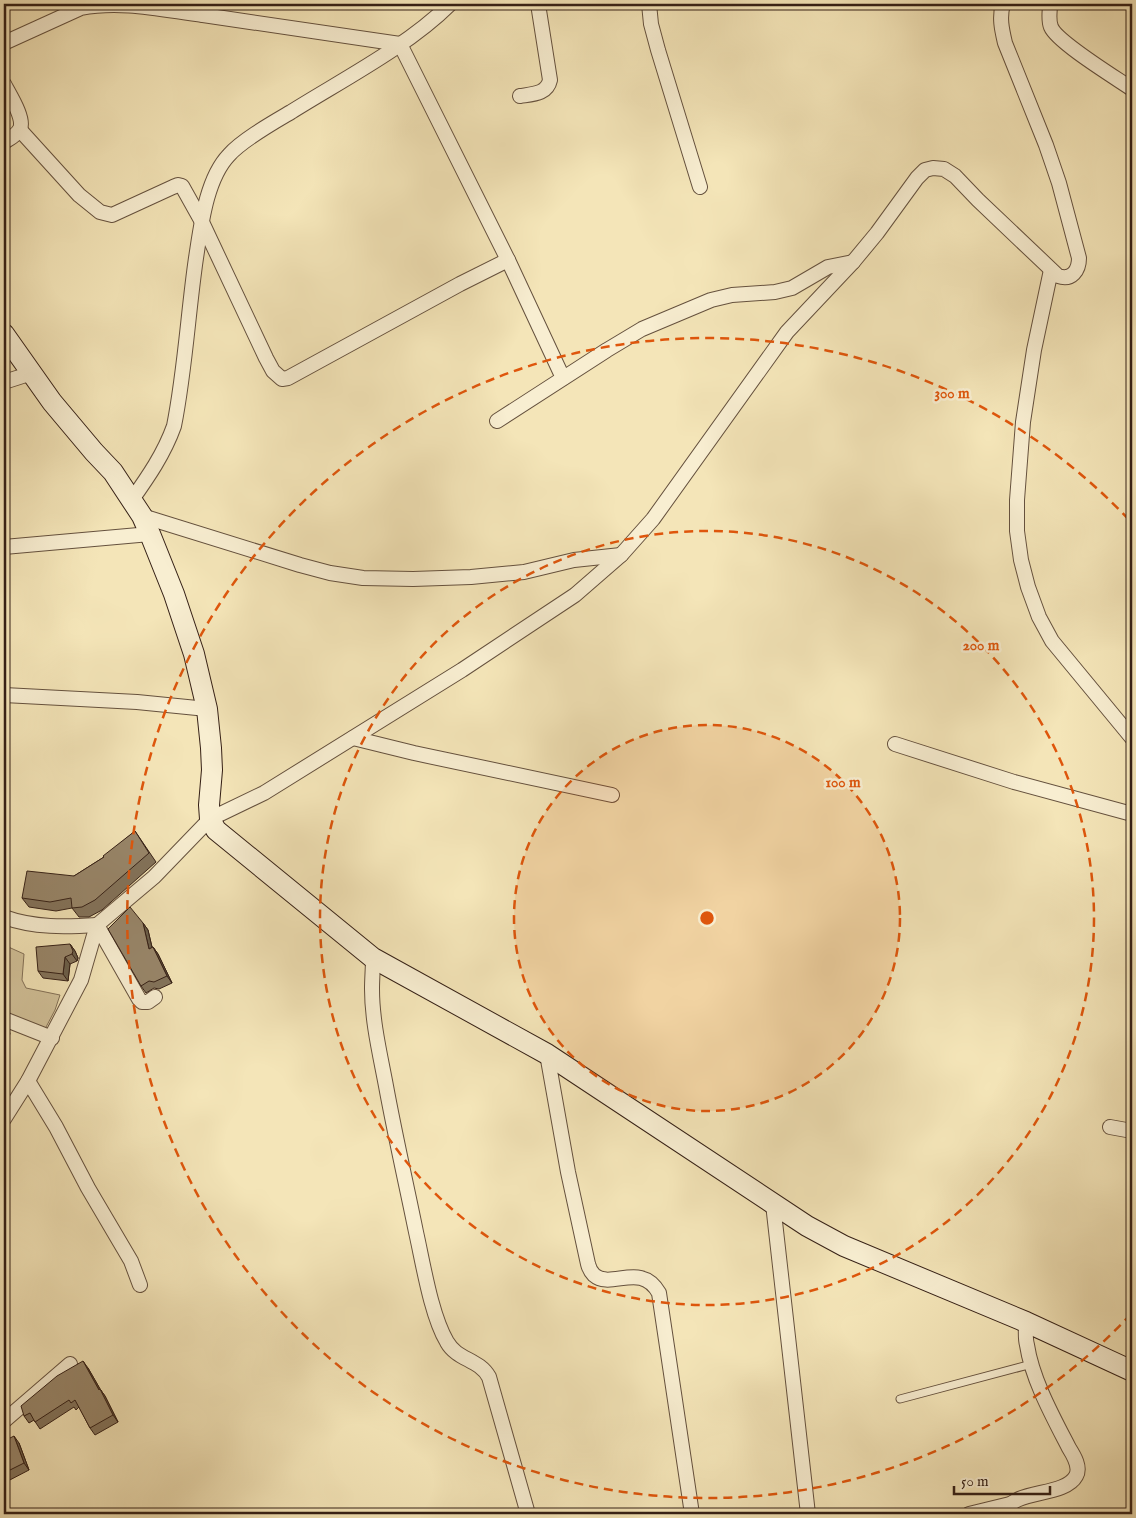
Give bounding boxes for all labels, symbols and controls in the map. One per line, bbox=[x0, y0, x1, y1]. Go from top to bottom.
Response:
text: 300 m bbox=[934, 384, 970, 403]
text: 200 m bbox=[963, 636, 1000, 655]
text: 100 m bbox=[825, 773, 861, 792]
centre of rings bbox=[698, 909, 716, 927]
scale bar bbox=[954, 1463, 1050, 1495]
text: 50 m bbox=[961, 1472, 989, 1491]

